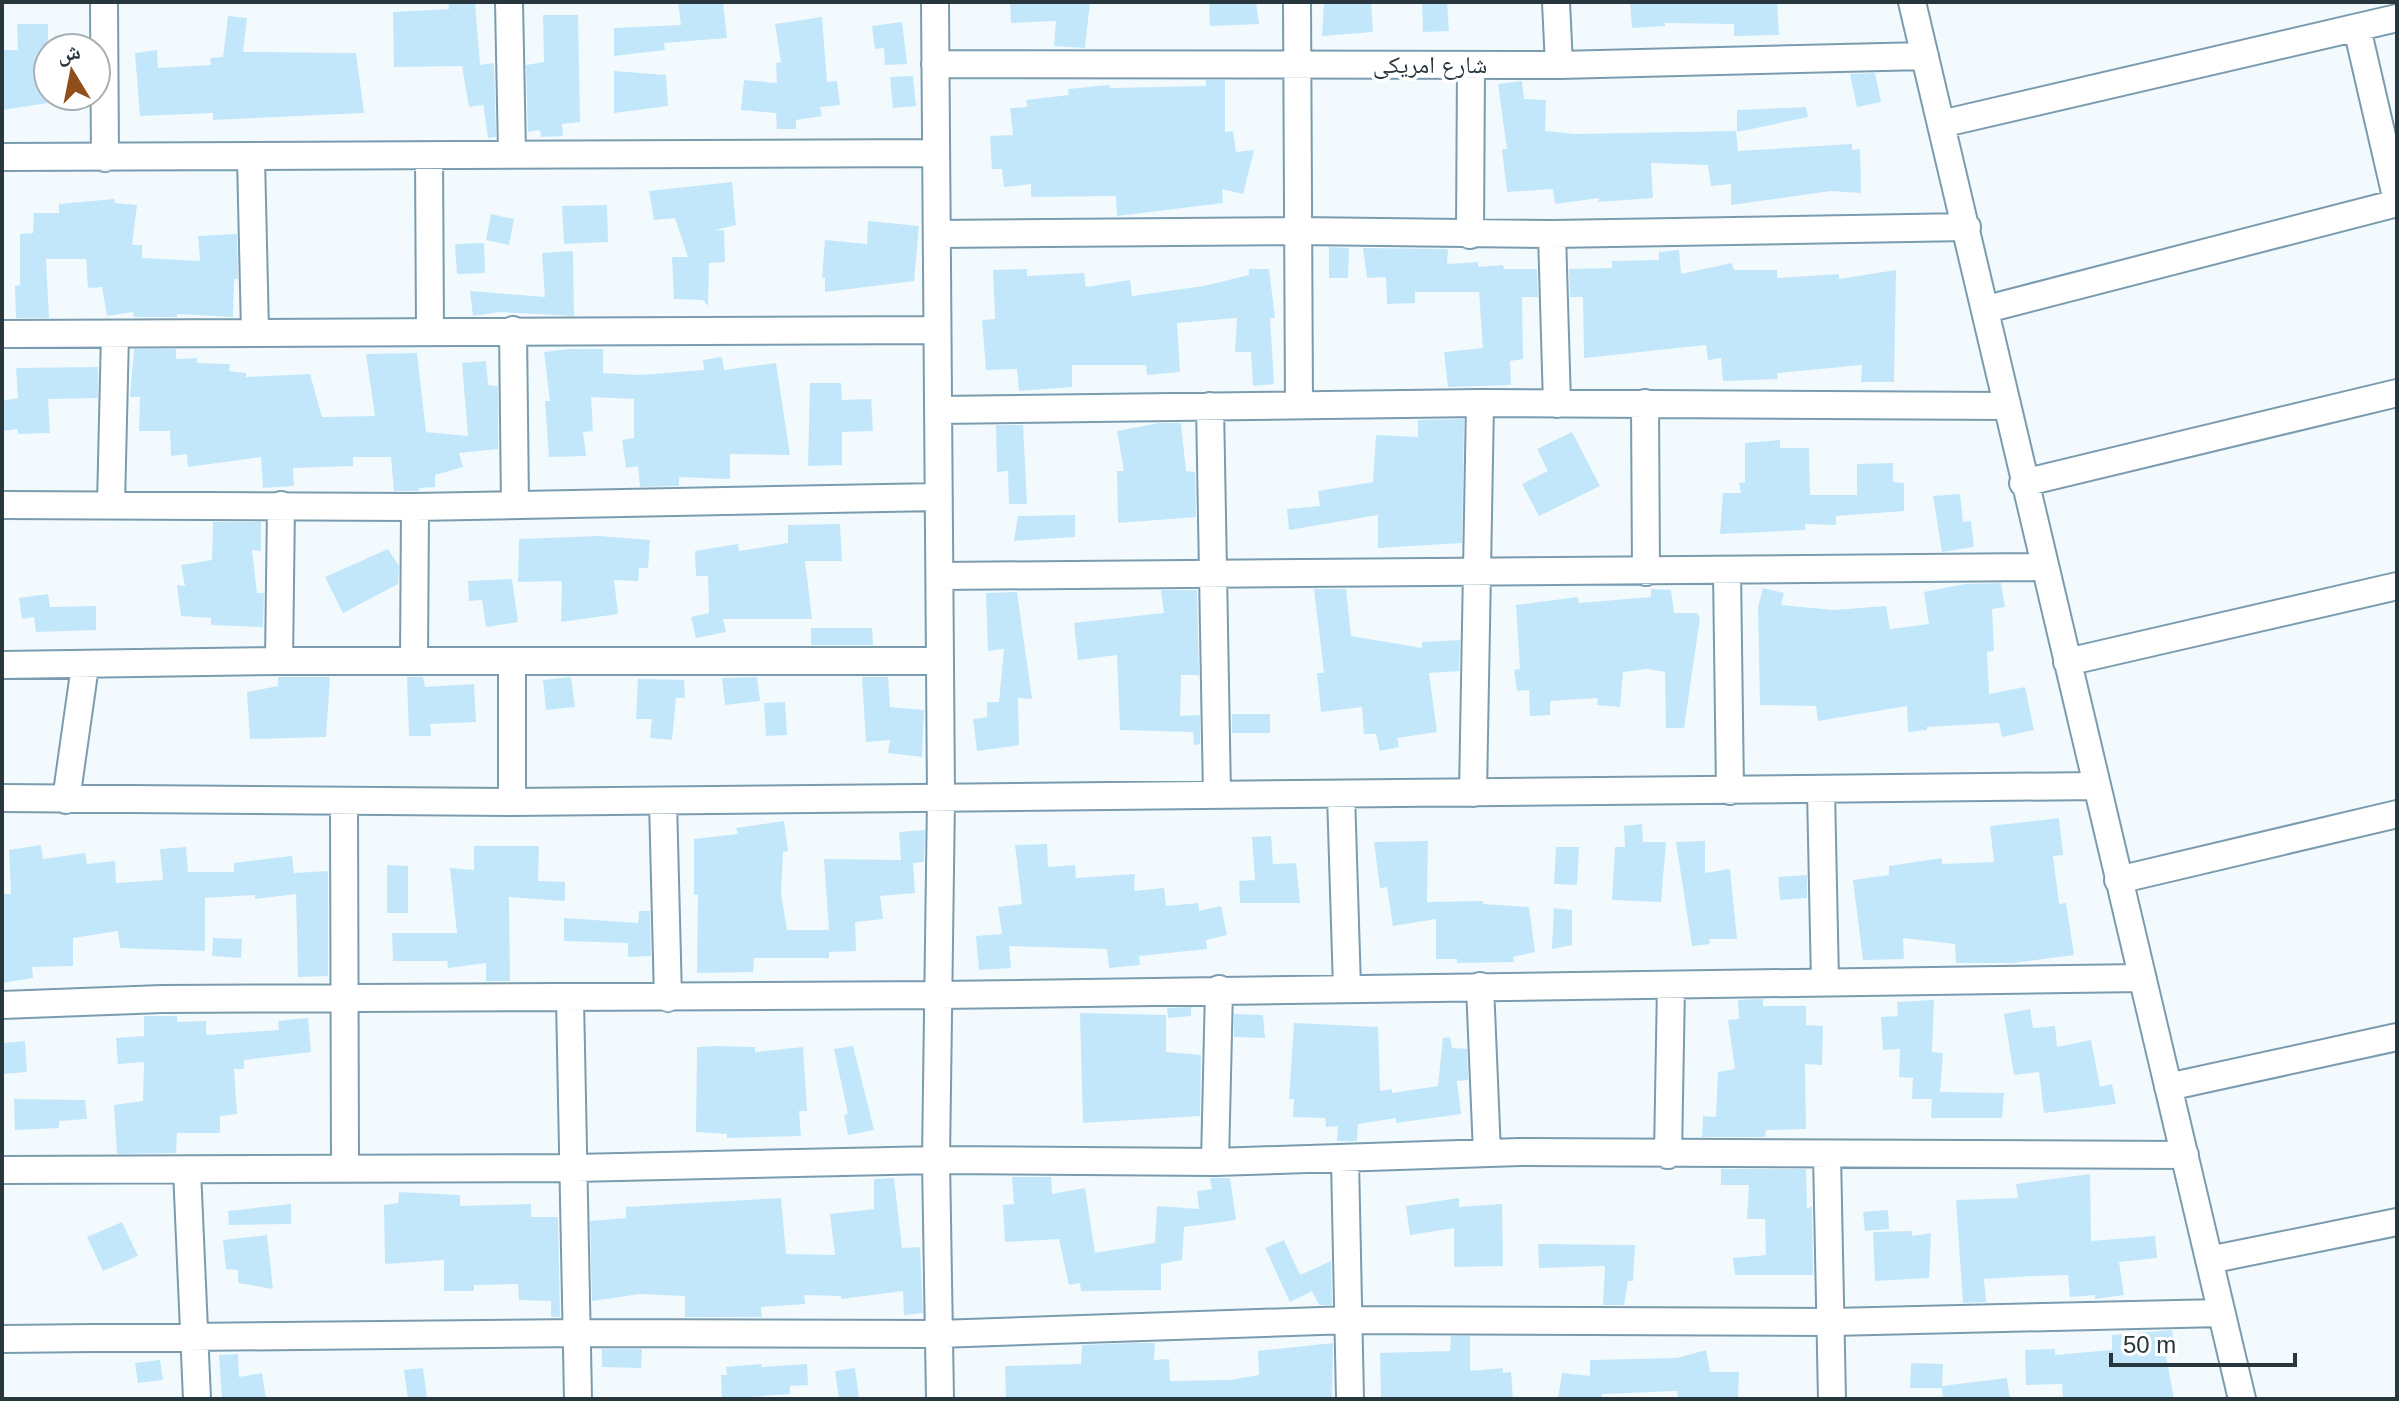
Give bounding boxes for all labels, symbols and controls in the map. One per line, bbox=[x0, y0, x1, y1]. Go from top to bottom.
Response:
north arrow bbox=[32, 32, 112, 112]
text: ش bbox=[55, 38, 82, 68]
street label: شارع امريكى bbox=[1373, 51, 1487, 80]
scale bar bbox=[2111, 1317, 2295, 1367]
text: 50 m bbox=[2123, 1331, 2176, 1358]

